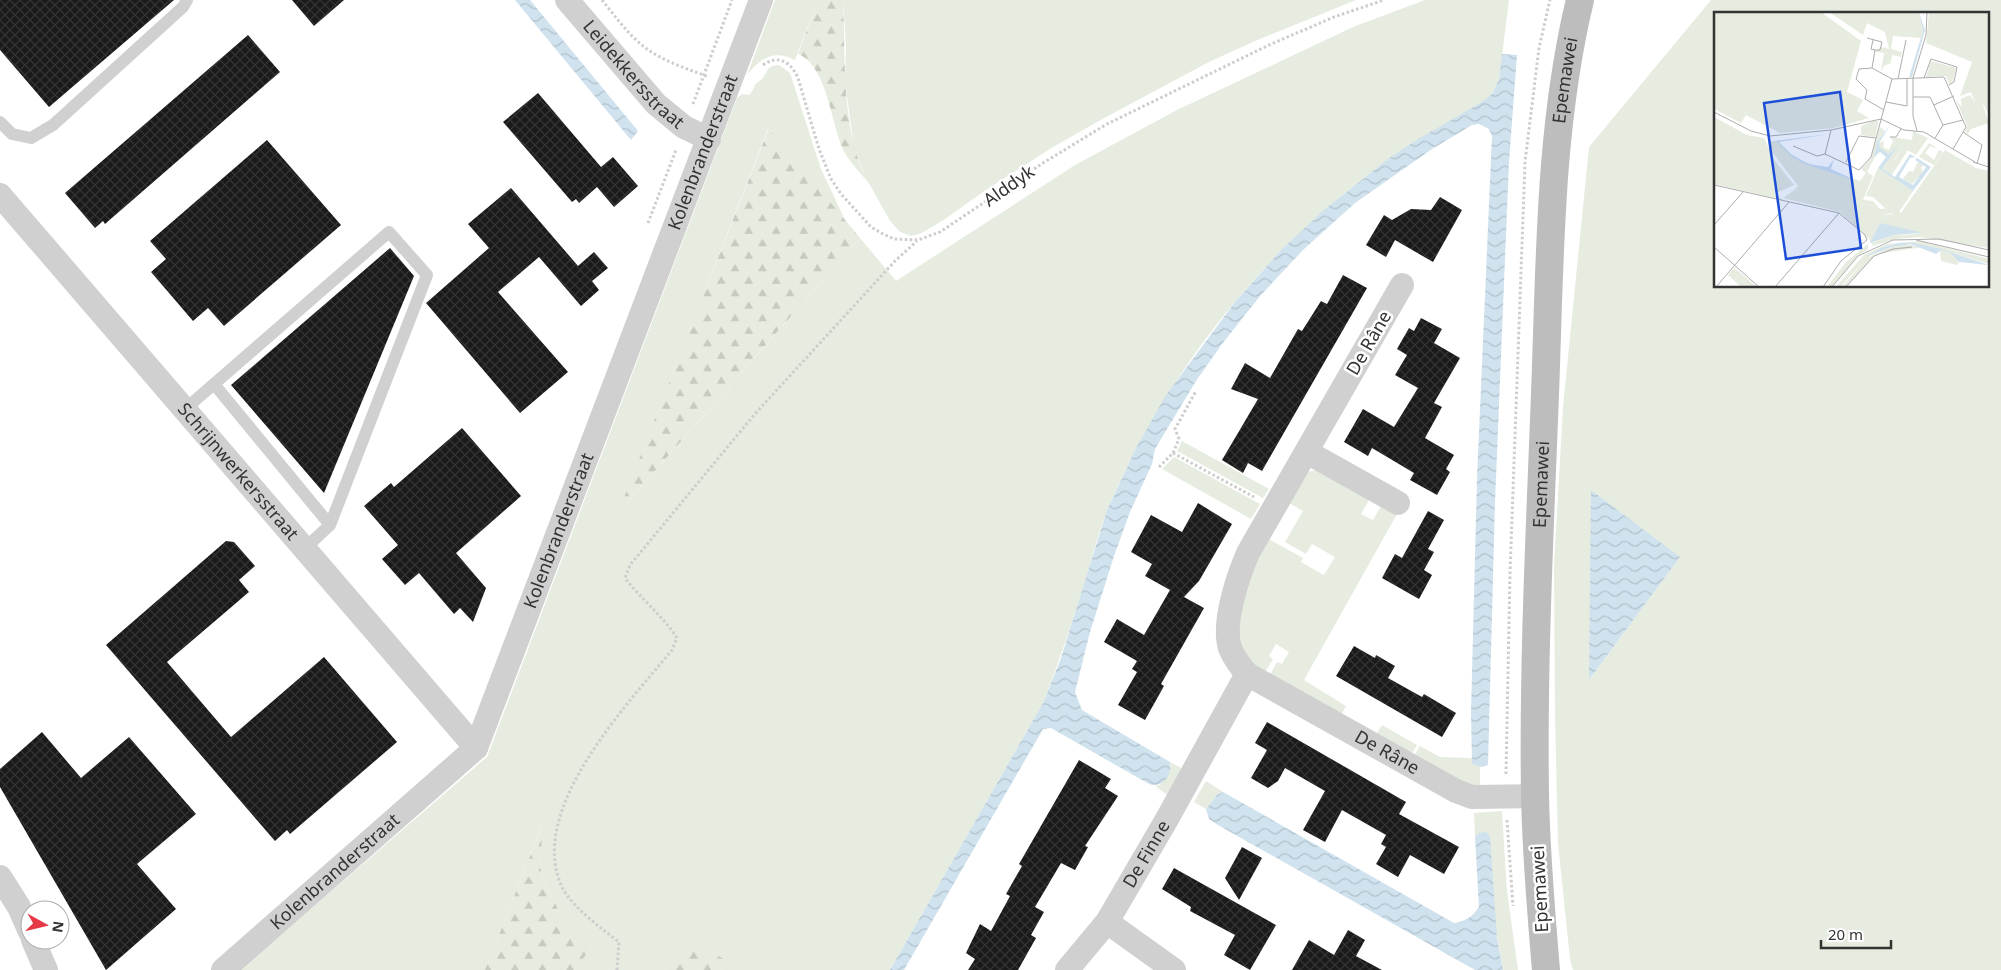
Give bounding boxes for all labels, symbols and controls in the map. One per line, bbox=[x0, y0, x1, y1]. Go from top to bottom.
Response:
inset map bbox=[1714, 12, 1988, 288]
street label: Leidekkersstraat bbox=[578, 14, 690, 134]
street label: Epemawei bbox=[1546, 35, 1583, 125]
street label: Kolenbranderstraat bbox=[661, 70, 743, 233]
street label: Alddyk bbox=[978, 159, 1039, 211]
street label: De Râne bbox=[1340, 306, 1396, 379]
street label: Schrijnwerkersstraat bbox=[173, 397, 305, 545]
street label: Epemawei bbox=[1527, 440, 1554, 528]
street label: Kolenbranderstraat bbox=[517, 449, 599, 612]
street label: De Râne bbox=[1351, 724, 1424, 779]
street label: Kolenbranderstraat bbox=[264, 807, 405, 934]
street label: De Finne bbox=[1117, 815, 1175, 892]
street label: Epemawei bbox=[1525, 845, 1553, 933]
north arrow bbox=[20, 900, 70, 950]
scale bar bbox=[1821, 918, 1891, 950]
text: N bbox=[48, 920, 69, 934]
text: 20 m bbox=[1828, 924, 1863, 944]

